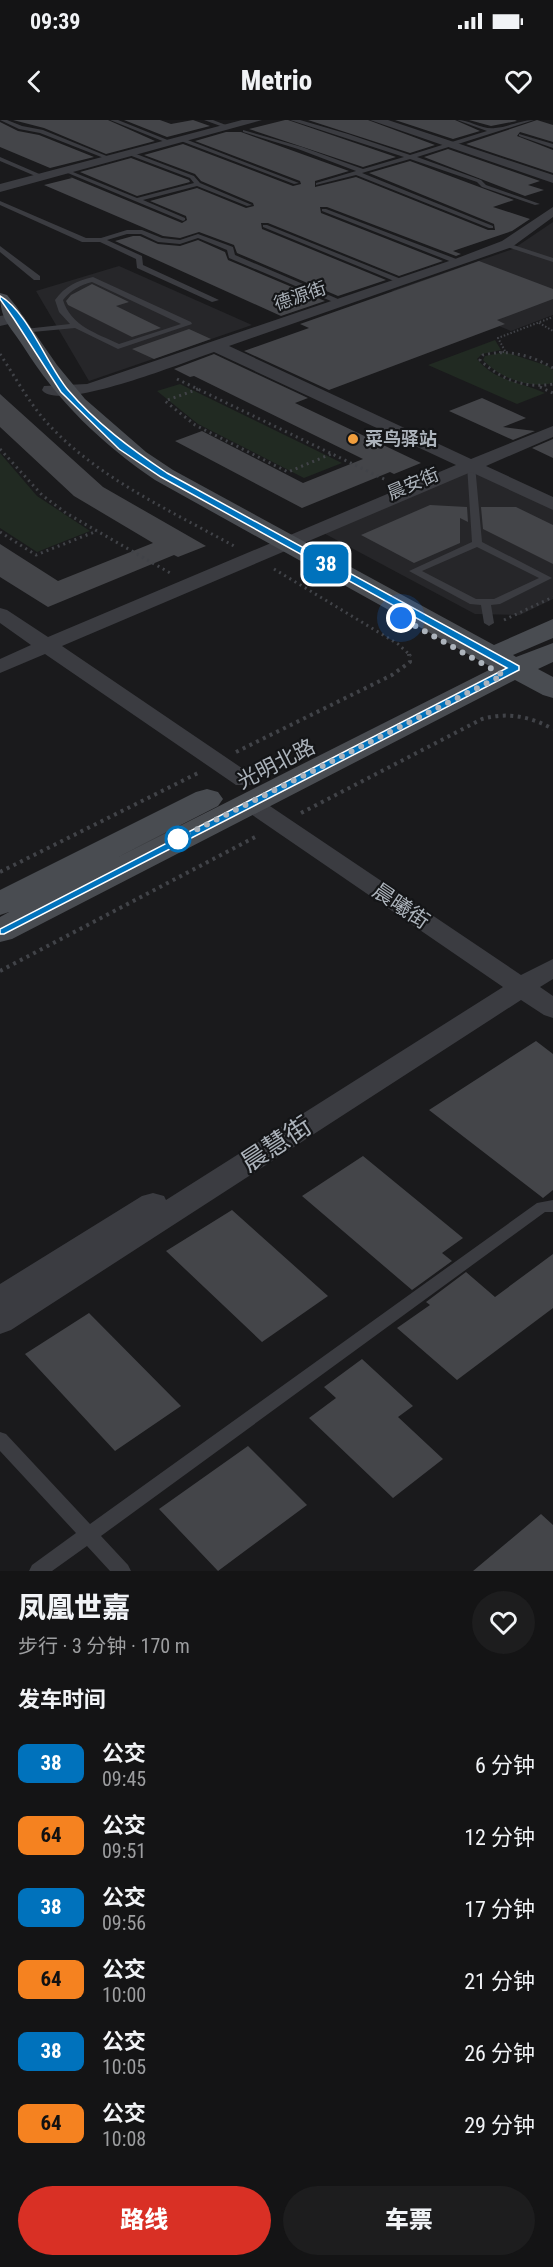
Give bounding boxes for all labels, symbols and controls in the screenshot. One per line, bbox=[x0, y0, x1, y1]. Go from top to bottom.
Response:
text: 09:39 bbox=[30, 9, 81, 34]
icon: back bbox=[18, 65, 51, 98]
text: Metrio bbox=[241, 65, 312, 97]
icon: heart bbox=[502, 65, 535, 98]
street label: 德源街 bbox=[271, 277, 329, 314]
place label: 菜鸟驿站 bbox=[365, 428, 437, 449]
marker: 菜鸟驿站 bbox=[346, 432, 360, 446]
street label: 晨安街 bbox=[384, 463, 442, 504]
line badge: 38 bbox=[299, 544, 353, 584]
text: 38 bbox=[315, 552, 337, 576]
your location bbox=[386, 603, 416, 633]
street label: 光明北路 bbox=[233, 734, 319, 794]
unlabelled marker bbox=[165, 826, 191, 852]
street label: 晨曦街 bbox=[368, 878, 434, 934]
street label: 晨慧街 bbox=[235, 1110, 317, 1178]
text: 凤凰世嘉 bbox=[18, 1591, 130, 1624]
button: heart bbox=[472, 1591, 535, 1654]
text: 步行 · 3 分钟 · 170 m bbox=[18, 1634, 190, 1658]
text: 发车时间 bbox=[18, 1687, 106, 1712]
text: 公交 bbox=[102, 1741, 146, 1766]
text: 38 bbox=[40, 1751, 62, 1775]
text: 6 分钟 bbox=[475, 1753, 535, 1778]
text: 09:45 bbox=[102, 1767, 146, 1791]
text: 公交 bbox=[102, 1813, 146, 1838]
text: 64 bbox=[40, 1823, 62, 1847]
text: 12 分钟 bbox=[464, 1825, 535, 1850]
text: 09:51 bbox=[102, 1839, 146, 1863]
text: 公交 bbox=[102, 1885, 146, 1910]
text: 38 bbox=[40, 1895, 62, 1919]
text: 17 分钟 bbox=[464, 1897, 535, 1922]
text: 09:56 bbox=[102, 1911, 146, 1935]
text: 公交 bbox=[102, 1957, 146, 1982]
text: 64 bbox=[40, 1967, 62, 1991]
text: 21 分钟 bbox=[464, 1969, 535, 1994]
text: 10:00 bbox=[102, 1983, 146, 2007]
text: 公交 bbox=[102, 2029, 146, 2054]
text: 38 bbox=[40, 2039, 62, 2063]
text: 26 分钟 bbox=[464, 2041, 535, 2066]
text: 10:05 bbox=[102, 2055, 146, 2079]
text: 公交 bbox=[102, 2101, 146, 2126]
text: 64 bbox=[40, 2111, 62, 2135]
text: 29 分钟 bbox=[464, 2113, 535, 2138]
text: 10:08 bbox=[102, 2127, 146, 2151]
button: 路线 bbox=[18, 2186, 271, 2255]
button: 车票 bbox=[283, 2186, 535, 2255]

